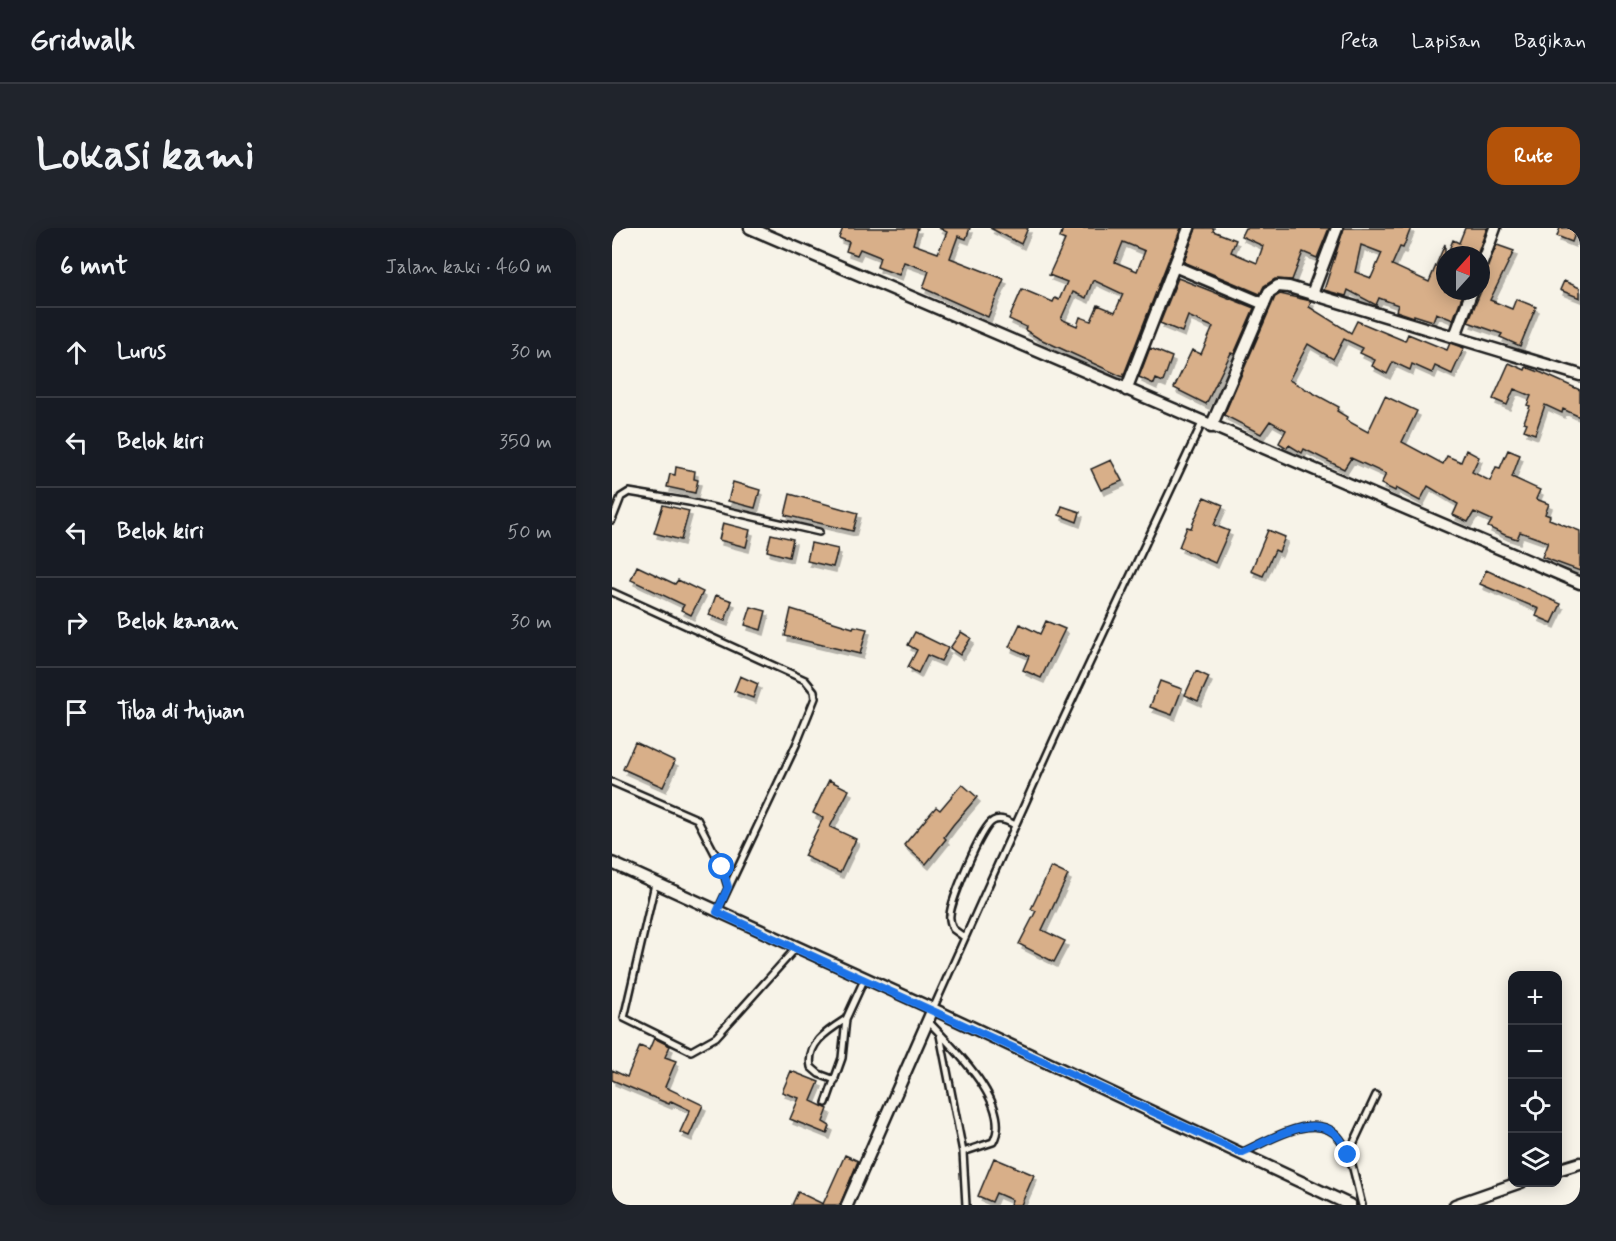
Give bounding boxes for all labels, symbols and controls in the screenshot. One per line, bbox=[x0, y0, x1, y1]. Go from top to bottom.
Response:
text: Gridwalk bbox=[30, 23, 135, 60]
text: Peta bbox=[1340, 27, 1379, 55]
text: Lapisan bbox=[1412, 27, 1481, 55]
text: Bagikan bbox=[1514, 27, 1586, 55]
button: Rute bbox=[1487, 127, 1580, 185]
text: Lokasi kami bbox=[36, 129, 255, 184]
north arrow bbox=[1436, 246, 1490, 300]
text: 6 mnt bbox=[60, 250, 128, 284]
text: Jalan kaki · 460 m bbox=[385, 254, 552, 281]
icon: ahead bbox=[60, 336, 93, 369]
text: Lurus bbox=[117, 338, 166, 366]
text: 30 m bbox=[510, 339, 552, 366]
icon: left bbox=[60, 426, 93, 459]
text: Belok kiri bbox=[117, 428, 204, 456]
text: 350 m bbox=[499, 429, 552, 456]
icon: left bbox=[60, 516, 93, 549]
text: Belok kiri bbox=[117, 518, 204, 546]
text: 50 m bbox=[507, 519, 552, 546]
icon: right bbox=[60, 606, 93, 639]
text: Belok kanan bbox=[117, 608, 238, 636]
text: 30 m bbox=[510, 609, 552, 636]
icon: arrive bbox=[60, 696, 93, 729]
text: Tiba di tujuan bbox=[117, 698, 245, 726]
route start bbox=[708, 853, 734, 879]
map controls bbox=[1508, 971, 1562, 1187]
button: + bbox=[1508, 971, 1562, 1025]
button: − bbox=[1508, 1025, 1562, 1079]
button: locate bbox=[1508, 1079, 1562, 1133]
button: layers bbox=[1508, 1133, 1562, 1187]
route end bbox=[1334, 1141, 1360, 1167]

